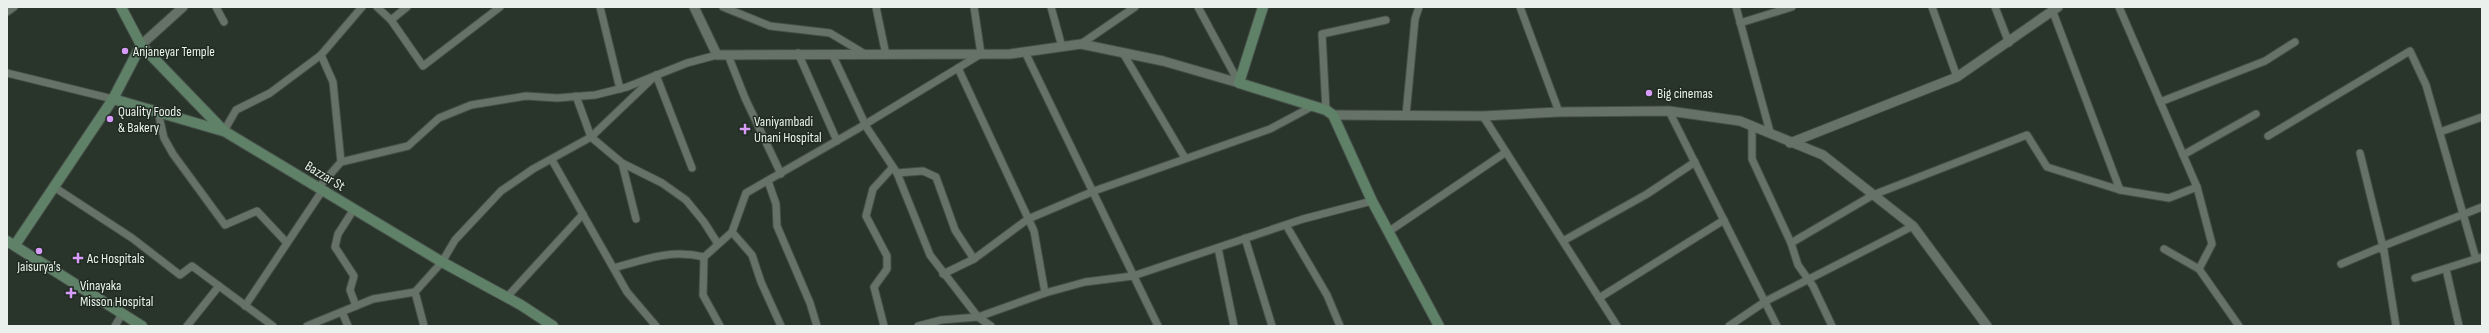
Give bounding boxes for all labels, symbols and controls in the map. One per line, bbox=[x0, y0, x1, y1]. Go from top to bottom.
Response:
place label: Anjaneyar Temple bbox=[132, 43, 215, 60]
marker: Anjaneyar Temple bbox=[120, 46, 130, 56]
place label: Big cinemas bbox=[1657, 85, 1713, 102]
marker: Big cinemas bbox=[1644, 88, 1654, 98]
place label: Quality Foods & Bakery bbox=[118, 103, 181, 136]
place label: Vaniyambadi Unani Hospital bbox=[754, 113, 822, 146]
marker: Quality Foods & Bakery bbox=[105, 114, 115, 124]
marker: Vaniyambadi Unani Hospital bbox=[739, 123, 751, 135]
street label: Bazzar St bbox=[302, 157, 348, 195]
marker: Jaisurya's bbox=[34, 246, 44, 256]
place label: Ac Hospitals bbox=[86, 250, 145, 267]
marker: Ac Hospitals bbox=[72, 252, 84, 264]
place label: Jaisurya's bbox=[16, 258, 61, 275]
place label: Vinayaka Misson Hospital bbox=[80, 277, 153, 310]
marker: Vinayaka Misson Hospital bbox=[65, 287, 77, 299]

